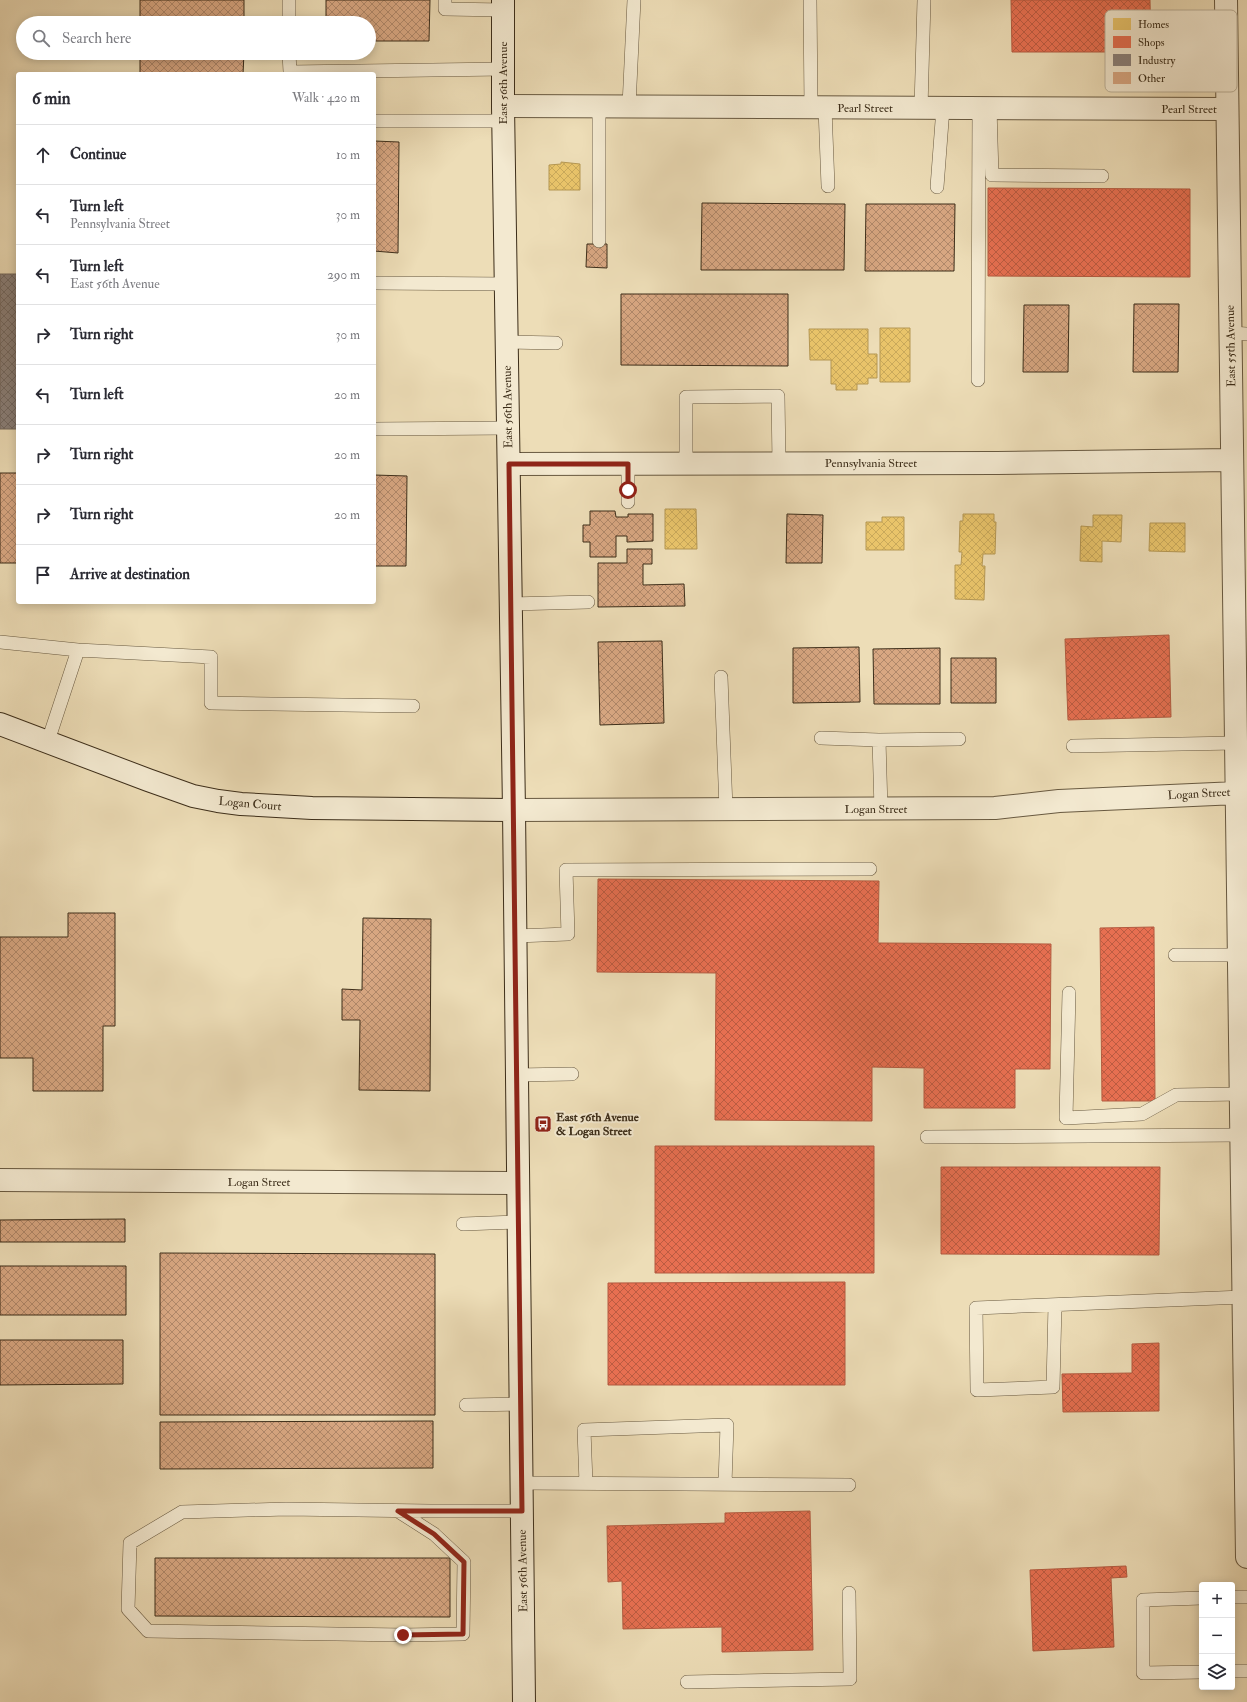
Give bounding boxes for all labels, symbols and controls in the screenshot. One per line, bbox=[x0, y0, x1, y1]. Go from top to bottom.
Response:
legend bbox=[1105, 10, 1237, 92]
search box bbox=[16, 16, 376, 60]
text: Homes bbox=[1138, 18, 1169, 31]
icon: search bbox=[30, 27, 52, 49]
text: Search here bbox=[62, 29, 131, 48]
text: Shops bbox=[1138, 36, 1165, 50]
street label: East 56th Avenue bbox=[496, 42, 511, 124]
text: Industry bbox=[1138, 54, 1176, 68]
text: Other bbox=[1138, 72, 1166, 85]
text: 6 min bbox=[32, 88, 71, 109]
text: Walk · 420 m bbox=[292, 90, 360, 106]
street label: Pearl Street bbox=[837, 101, 893, 116]
street label: Pearl Street bbox=[1161, 102, 1217, 117]
icon: ahead bbox=[32, 144, 54, 166]
text: Continue bbox=[70, 145, 126, 164]
text: 10 m bbox=[336, 147, 360, 163]
text: Turn left bbox=[70, 197, 124, 216]
icon: left bbox=[32, 204, 54, 226]
text: 30 m bbox=[336, 207, 360, 223]
text: Pennsylvania Street bbox=[70, 216, 170, 232]
text: Turn left bbox=[70, 257, 124, 276]
icon: left bbox=[32, 264, 54, 286]
text: 290 m bbox=[327, 267, 360, 283]
text: East 56th Avenue bbox=[70, 276, 160, 292]
street label: East 55th Avenue bbox=[1223, 305, 1239, 387]
icon: right bbox=[32, 324, 54, 346]
text: Turn right bbox=[70, 325, 133, 344]
text: 30 m bbox=[336, 327, 360, 343]
street label: East 56th Avenue bbox=[500, 365, 516, 449]
icon: left bbox=[32, 384, 54, 406]
text: Turn left bbox=[70, 385, 124, 404]
text: 20 m bbox=[334, 387, 360, 403]
icon: right bbox=[32, 444, 54, 466]
text: Turn right bbox=[70, 445, 133, 464]
text: 20 m bbox=[334, 447, 360, 463]
street label: Pennsylvania Street bbox=[825, 456, 917, 471]
route start bbox=[619, 481, 637, 499]
icon: right bbox=[32, 504, 54, 526]
text: Turn right bbox=[70, 505, 133, 524]
text: 20 m bbox=[334, 507, 360, 523]
icon: arrive bbox=[32, 564, 54, 586]
text: Arrive at destination bbox=[70, 565, 190, 584]
street label: Logan Street bbox=[1167, 785, 1231, 803]
street label: Logan Court bbox=[218, 794, 282, 814]
street label: Logan Street bbox=[845, 802, 908, 817]
place label: East 56th Avenue & Logan Street bbox=[556, 1110, 640, 1139]
bus stop icon: East 56th Avenue & Logan Street bbox=[533, 1114, 553, 1134]
street label: Logan Street bbox=[228, 1175, 291, 1190]
street label: East 56th Avenue bbox=[515, 1529, 531, 1613]
map controls bbox=[1199, 1582, 1235, 1690]
button: + bbox=[1199, 1582, 1235, 1618]
button: − bbox=[1199, 1618, 1235, 1654]
route end bbox=[394, 1626, 412, 1644]
button: layers bbox=[1199, 1654, 1235, 1690]

